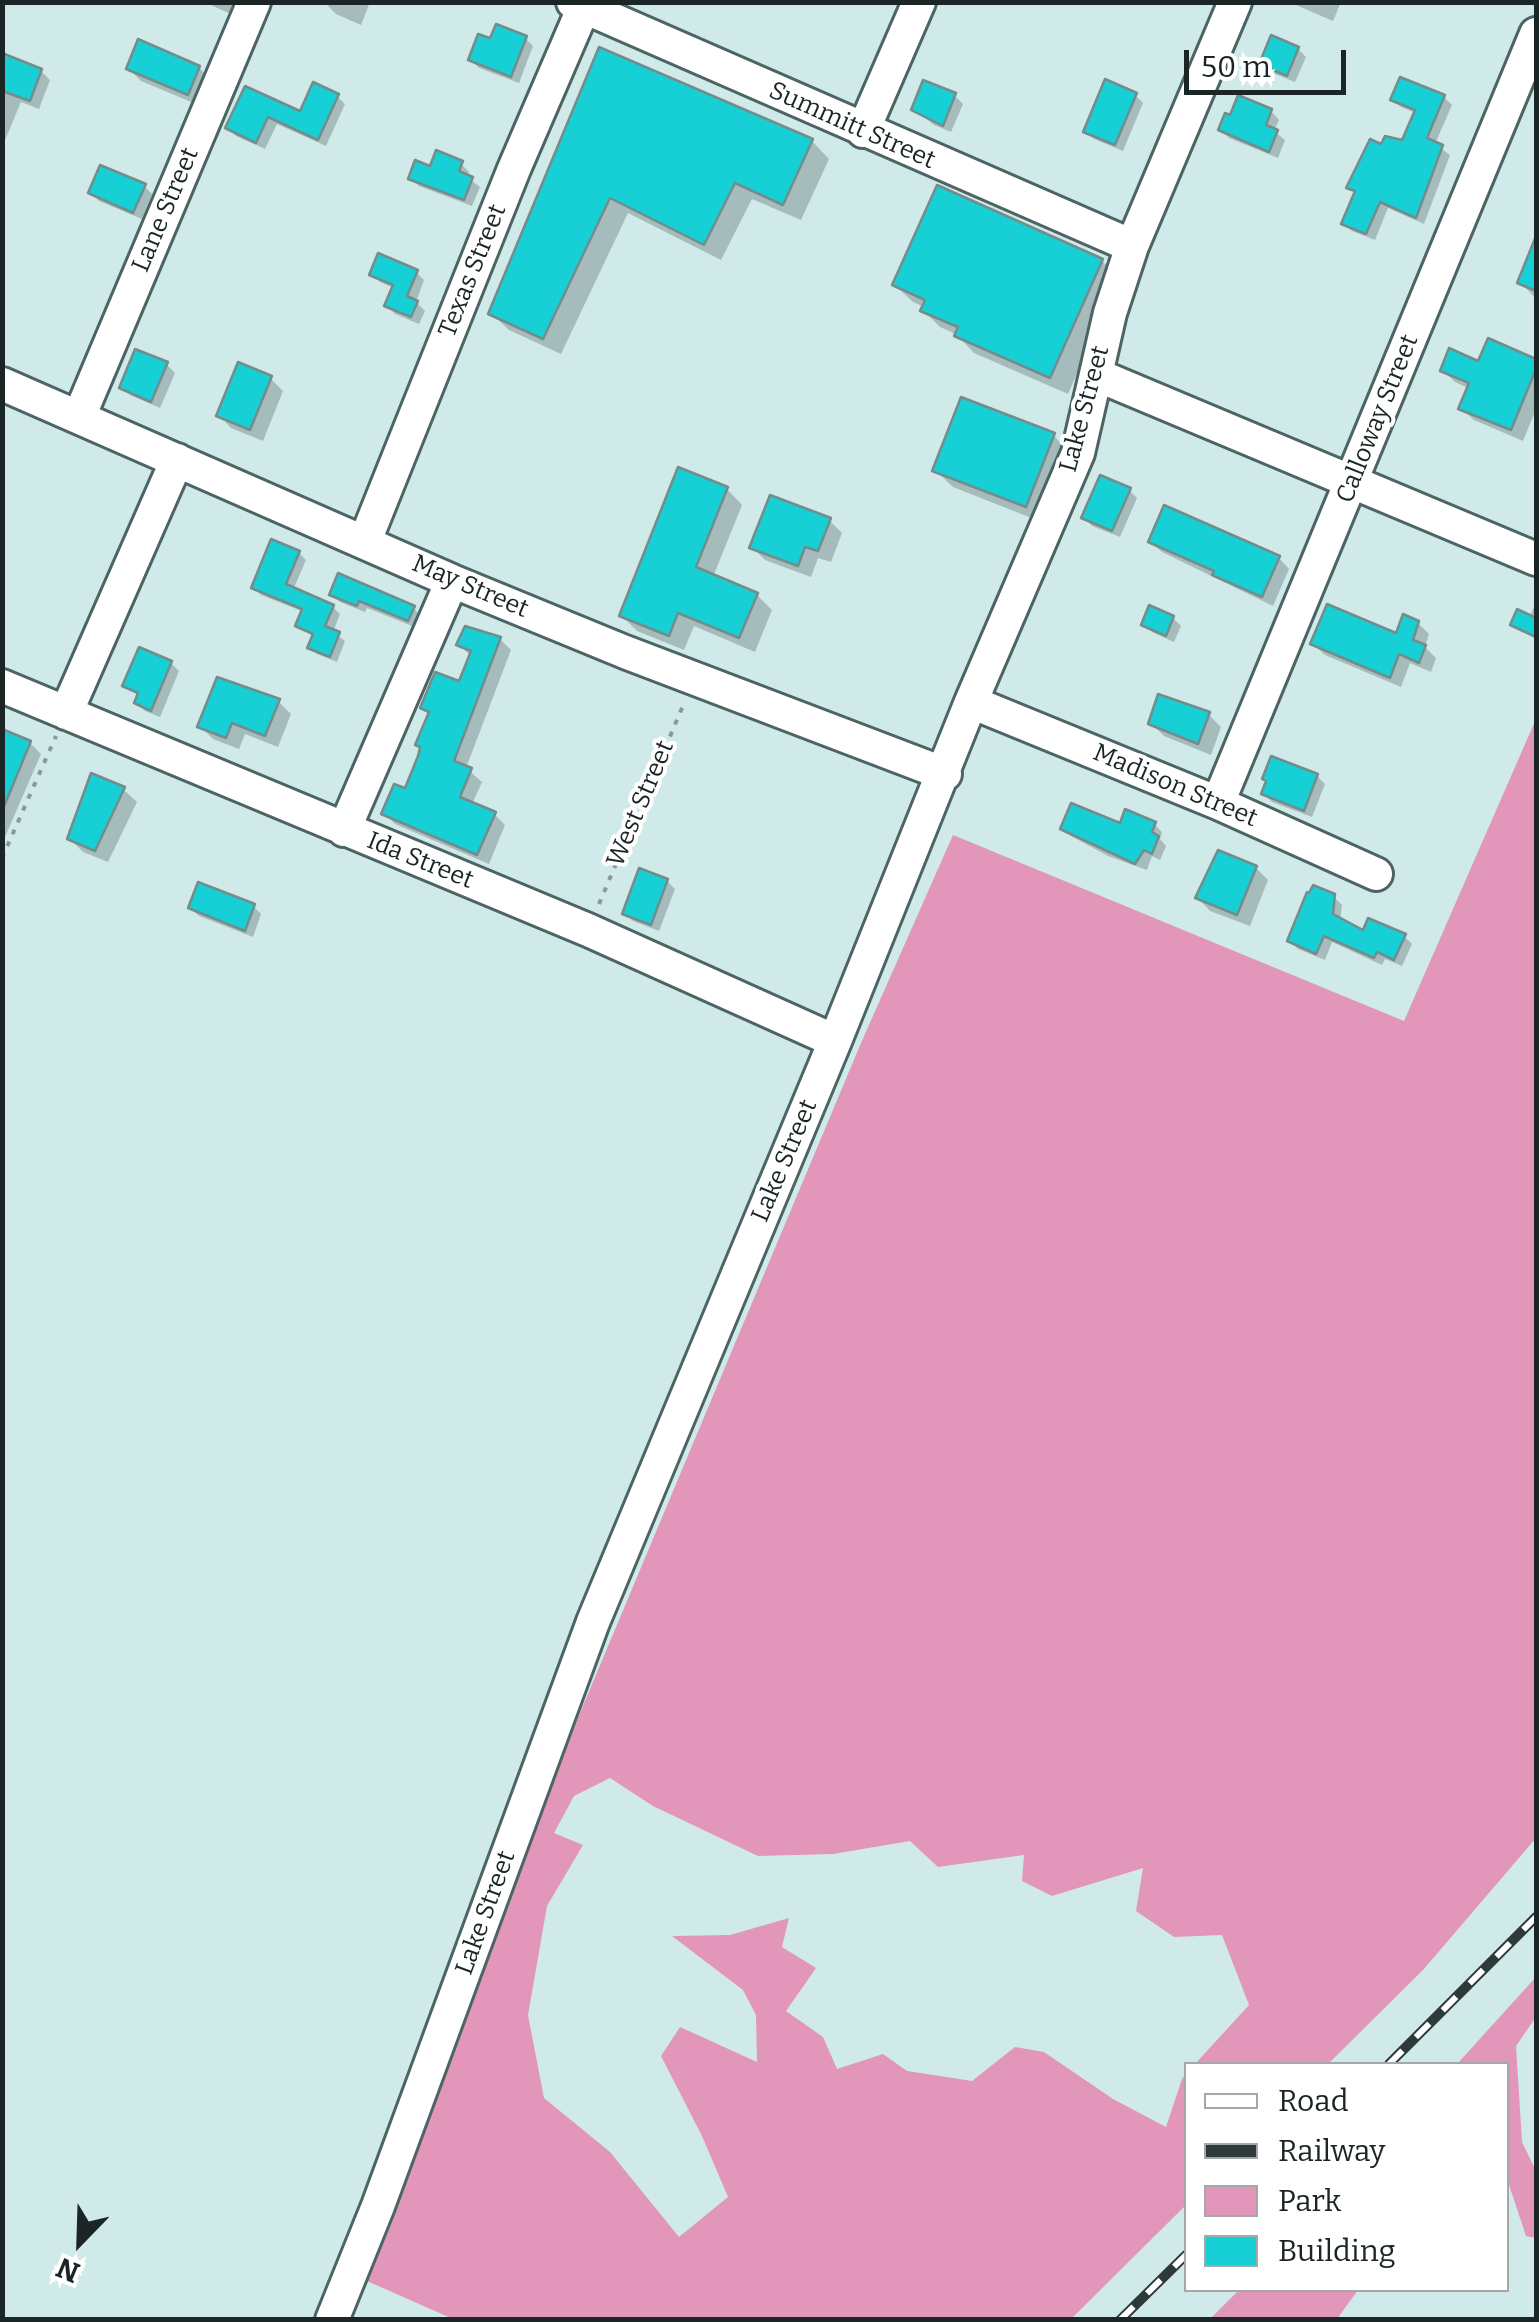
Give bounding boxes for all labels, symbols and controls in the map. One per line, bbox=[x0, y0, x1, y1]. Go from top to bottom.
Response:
scale bar bbox=[1189, 30, 1352, 92]
text: 50 m bbox=[1201, 49, 1271, 85]
street label: Summitt Street bbox=[764, 76, 940, 176]
street label: Lane Street bbox=[126, 143, 206, 277]
street label: Texas Street bbox=[433, 200, 513, 342]
street label: Calloway Street bbox=[1331, 330, 1425, 508]
street label: Lake Street bbox=[1054, 342, 1116, 476]
street label: May Street bbox=[407, 549, 533, 625]
street label: West Street bbox=[601, 736, 681, 872]
street label: Madison Street bbox=[1088, 738, 1262, 834]
street label: Ida Street bbox=[362, 826, 478, 896]
street label: Lake Street bbox=[746, 1095, 824, 1227]
street label: Lake Street bbox=[450, 1847, 522, 1979]
legend bbox=[1184, 2062, 1509, 2292]
text: Road bbox=[1278, 2083, 1349, 2119]
text: Railway bbox=[1278, 2133, 1385, 2169]
text: Park bbox=[1278, 2183, 1341, 2219]
north arrow bbox=[30, 2192, 130, 2292]
text: Building bbox=[1278, 2233, 1396, 2269]
text: N bbox=[52, 2251, 84, 2289]

